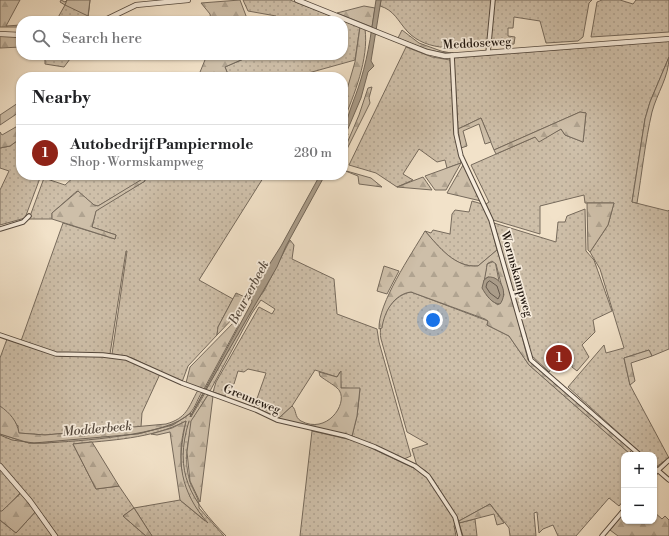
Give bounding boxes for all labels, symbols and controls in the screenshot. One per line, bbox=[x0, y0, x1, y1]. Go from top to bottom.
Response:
search box bbox=[16, 16, 348, 60]
icon: search bbox=[30, 27, 52, 49]
text: Search here bbox=[62, 29, 142, 48]
street label: Meddoseweg bbox=[442, 34, 513, 53]
text: Nearby bbox=[32, 87, 91, 109]
text: Autobedrijf Pampiermole bbox=[70, 135, 253, 154]
text: 1 bbox=[42, 145, 48, 161]
text: 280 m bbox=[294, 145, 332, 161]
text: Shop · Wormskampweg bbox=[70, 154, 203, 170]
street label: Wormskampweg bbox=[497, 229, 536, 319]
water label: Beurzerbeek bbox=[225, 257, 273, 328]
your location bbox=[423, 310, 443, 330]
pin: 1 bbox=[546, 343, 572, 373]
street label: Greuneweg bbox=[221, 381, 283, 418]
water label: Modderbeek bbox=[62, 418, 133, 440]
map controls bbox=[621, 452, 657, 524]
button: + bbox=[621, 452, 657, 488]
button: − bbox=[621, 488, 657, 524]

